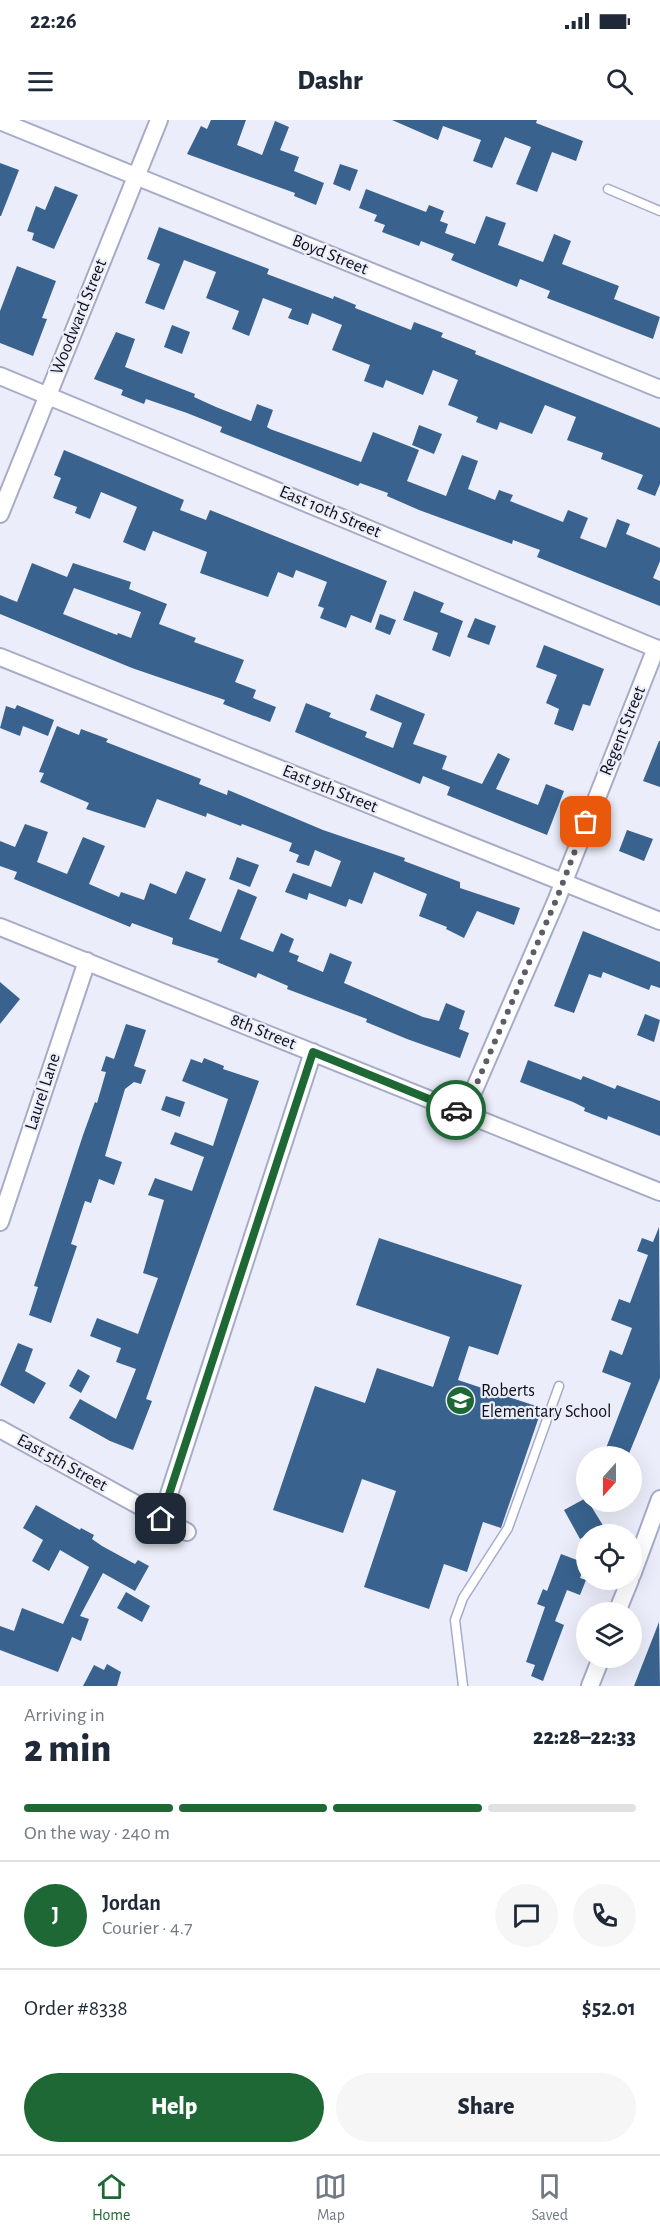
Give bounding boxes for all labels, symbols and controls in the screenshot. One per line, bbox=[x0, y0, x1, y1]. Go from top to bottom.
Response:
text: 22:26 bbox=[30, 10, 77, 32]
icon: menu bbox=[24, 65, 57, 98]
icon: search bbox=[603, 65, 636, 98]
text: Dashr bbox=[297, 67, 363, 94]
street label: Boyd Street bbox=[289, 232, 371, 278]
street label: Woodward Street bbox=[48, 257, 110, 377]
street label: East 10th Street bbox=[277, 483, 384, 542]
street label: Regent Street bbox=[597, 683, 649, 778]
street label: East 9th Street bbox=[280, 762, 380, 816]
pin bbox=[560, 796, 611, 847]
icon: bag bbox=[569, 805, 602, 838]
street label: 8th Street bbox=[228, 1011, 299, 1053]
street label: Laurel Lane bbox=[22, 1051, 64, 1133]
courier bbox=[426, 1080, 486, 1140]
icon: car bbox=[440, 1094, 473, 1127]
place label: Roberts Elementary School bbox=[481, 1382, 612, 1421]
school or university icon: Roberts Elementary School bbox=[444, 1385, 476, 1417]
street label: East 5th Street bbox=[14, 1431, 110, 1495]
north arrow bbox=[576, 1446, 642, 1512]
map controls bbox=[576, 1446, 642, 1668]
pin bbox=[135, 1493, 186, 1544]
icon: home bbox=[144, 1502, 177, 1535]
button: locate bbox=[576, 1524, 642, 1590]
button: layers bbox=[576, 1602, 642, 1668]
text: Arriving in bbox=[24, 1705, 105, 1725]
text: 22:28–22:33 bbox=[533, 1726, 636, 1748]
text: 2 min bbox=[24, 1730, 111, 1769]
text: On the way · 240 m bbox=[24, 1823, 170, 1843]
button: chat bbox=[495, 1884, 558, 1947]
button: phone bbox=[573, 1884, 636, 1947]
text: Jordan bbox=[102, 1892, 161, 1914]
text: J bbox=[52, 1904, 59, 1926]
text: Courier · 4.7 bbox=[102, 1918, 193, 1938]
text: Order #8338 bbox=[24, 1997, 128, 2019]
text: $52.01 bbox=[582, 1997, 636, 2019]
button: Help bbox=[24, 2073, 324, 2142]
button: Share bbox=[336, 2073, 636, 2142]
tab: Home bbox=[92, 2170, 130, 2225]
tab: Map bbox=[314, 2170, 347, 2225]
tab: Saved bbox=[531, 2170, 568, 2225]

